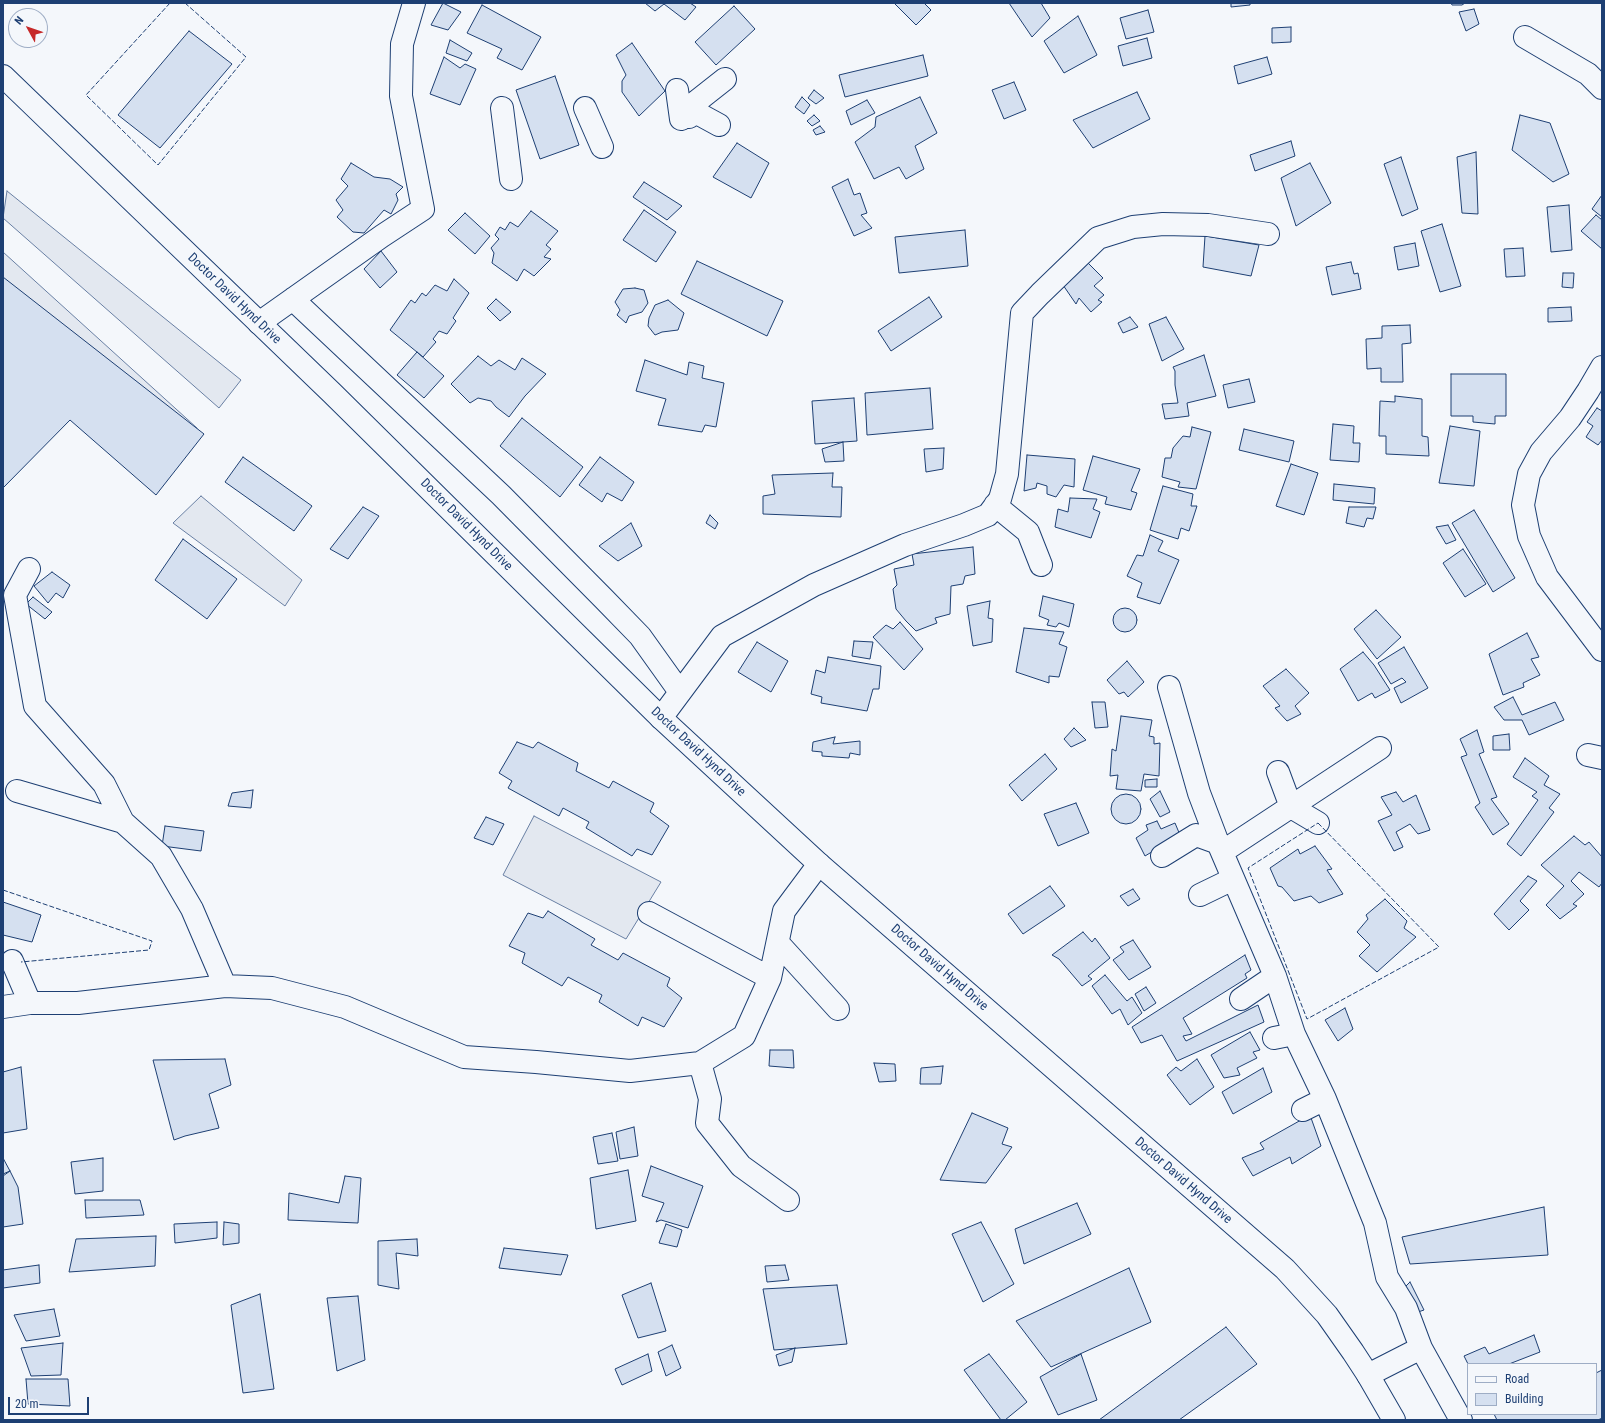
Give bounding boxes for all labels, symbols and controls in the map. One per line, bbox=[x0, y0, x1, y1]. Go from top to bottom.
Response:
north arrow bbox=[8, 8, 48, 48]
text: N bbox=[12, 14, 26, 27]
street label: Doctor David Hynd Drive bbox=[184, 250, 284, 348]
street label: Doctor David Hynd Drive bbox=[417, 476, 515, 574]
street label: Doctor David Hynd Drive bbox=[647, 704, 749, 800]
street label: Doctor David Hynd Drive bbox=[887, 921, 991, 1015]
street label: Doctor David Hynd Drive bbox=[1131, 1134, 1235, 1228]
legend bbox=[1467, 1363, 1597, 1415]
text: Road bbox=[1505, 1372, 1529, 1386]
scale bar bbox=[10, 1389, 91, 1415]
text: Building bbox=[1505, 1392, 1543, 1406]
text: 20 m bbox=[15, 1397, 39, 1411]

